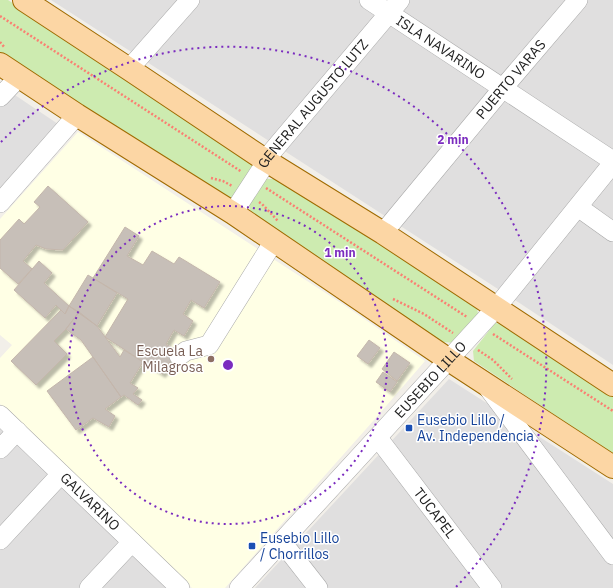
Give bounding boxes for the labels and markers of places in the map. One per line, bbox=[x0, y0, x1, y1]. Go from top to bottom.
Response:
place label: Escuela La Milagrosa bbox=[136, 342, 204, 376]
marker: Escuela La Milagrosa bbox=[206, 354, 216, 364]
centre of rings bbox=[221, 358, 235, 372]
place label: Eusebio Lillo / Av. Independencia bbox=[417, 411, 534, 445]
marker: Eusebio Lillo / Av. Independencia bbox=[404, 423, 414, 433]
place label: Eusebio Lillo / Chorrillos bbox=[260, 529, 339, 563]
marker: Eusebio Lillo / Chorrillos bbox=[247, 541, 257, 551]

